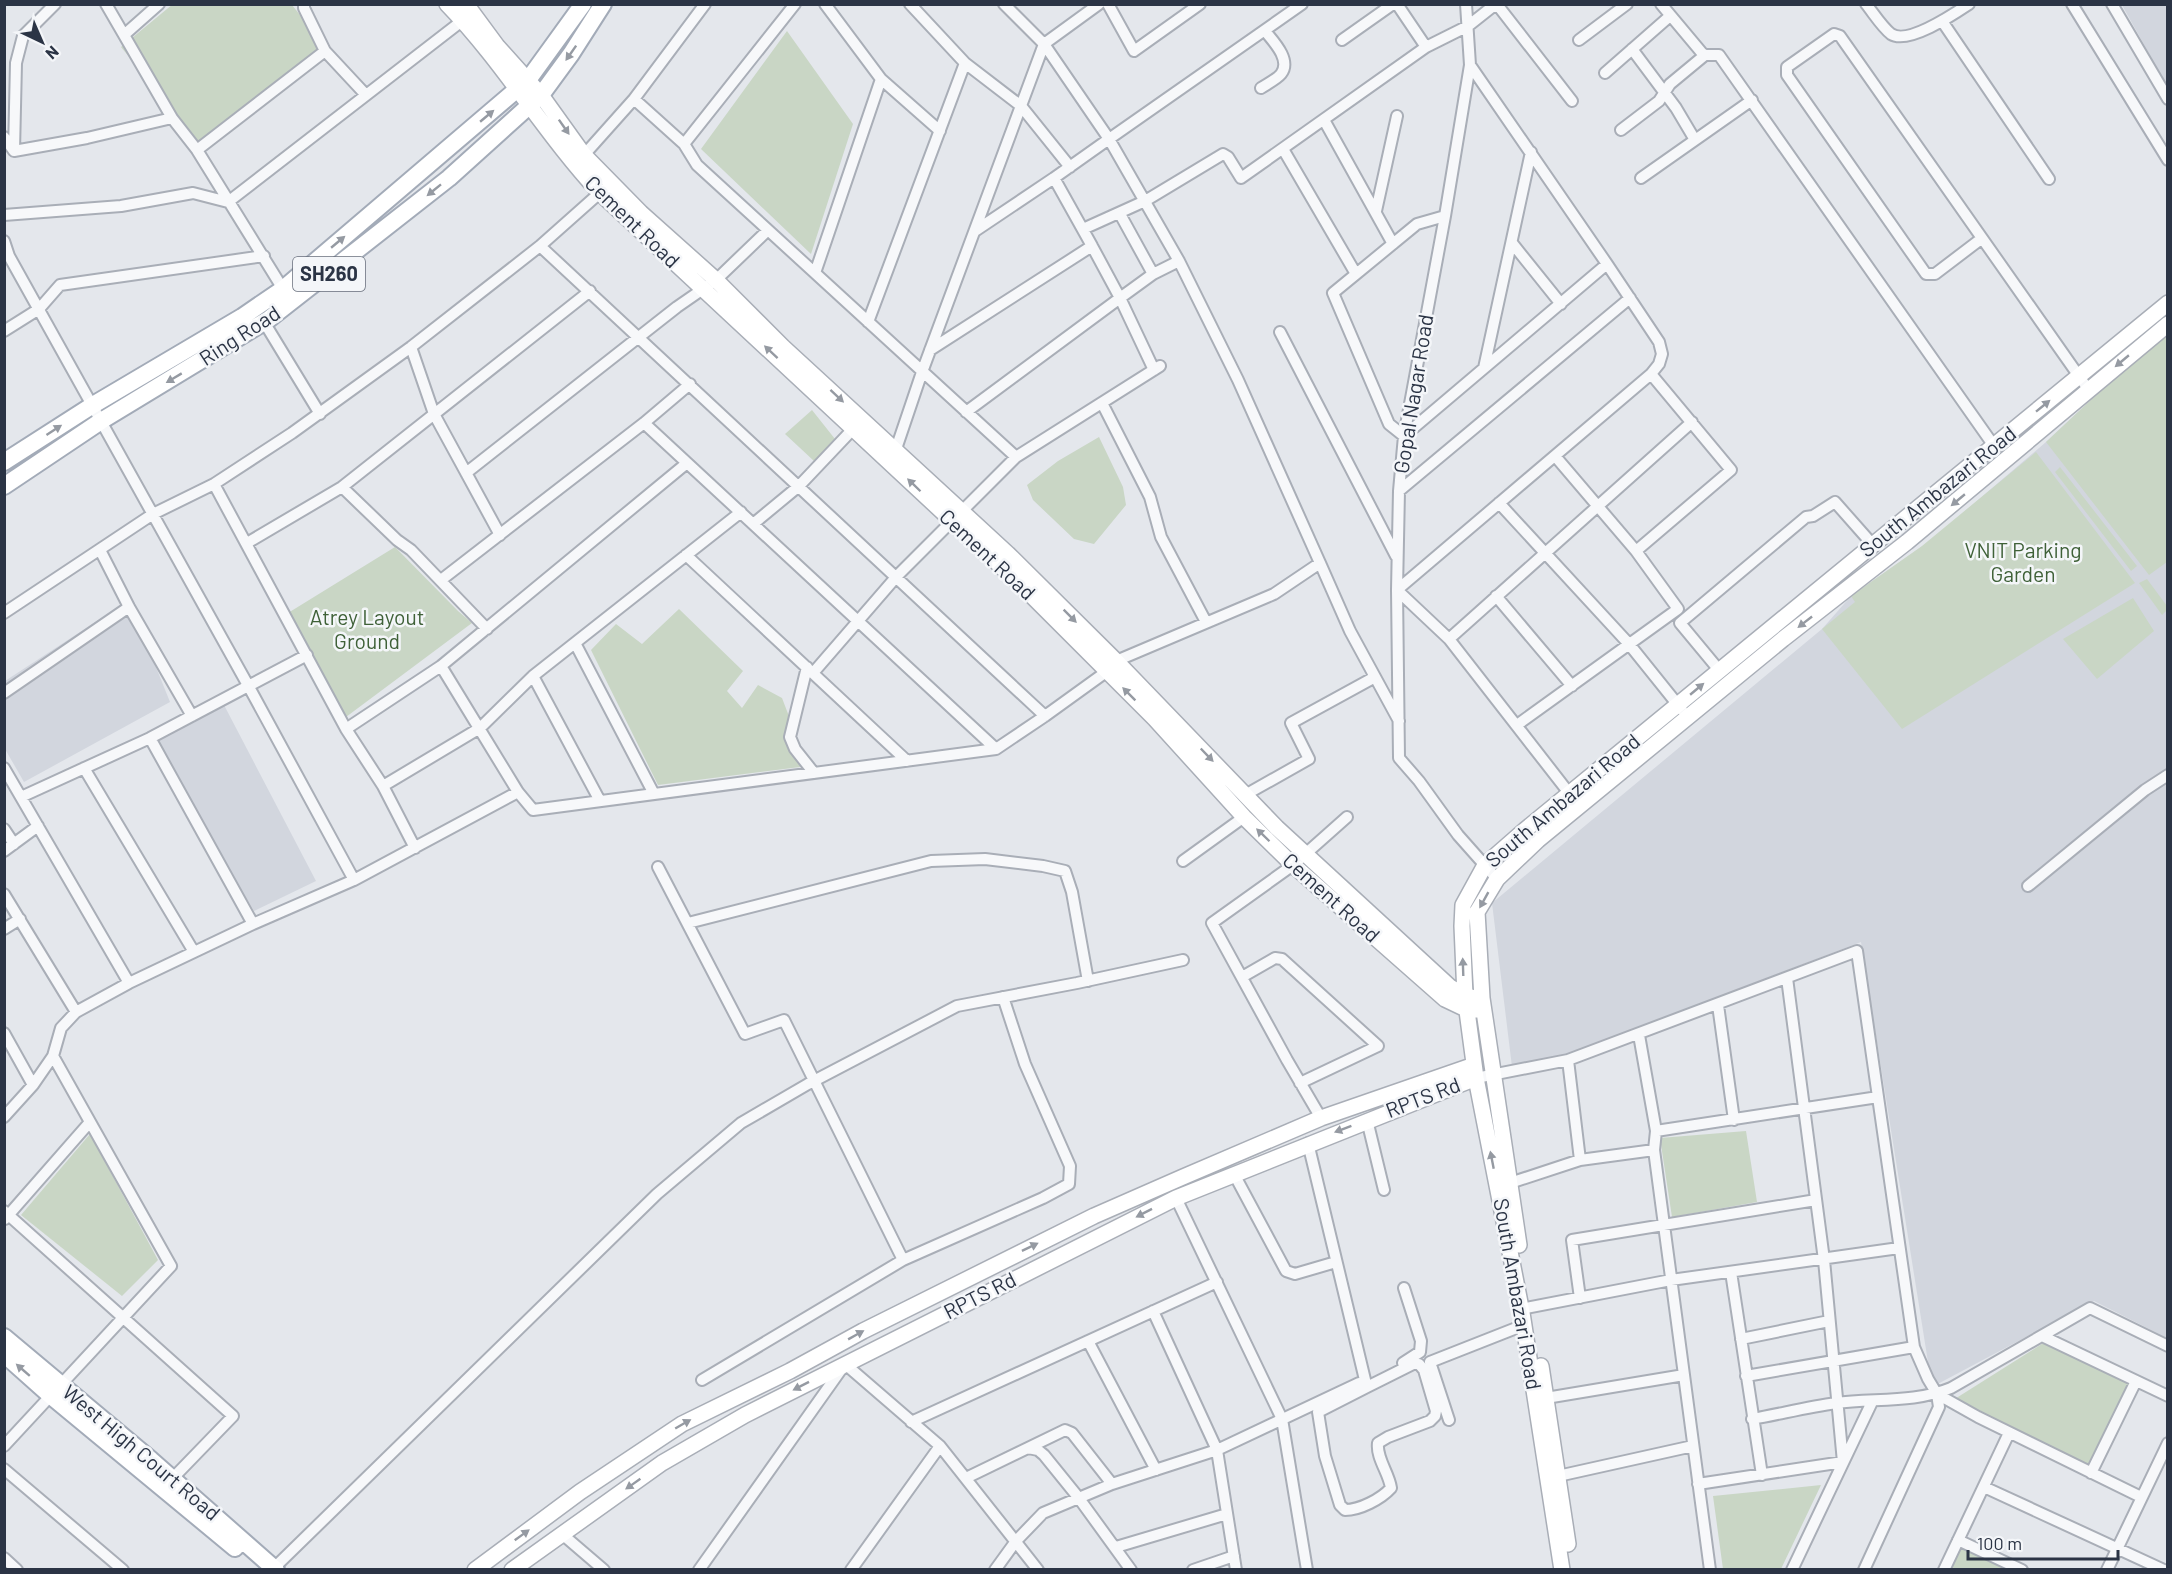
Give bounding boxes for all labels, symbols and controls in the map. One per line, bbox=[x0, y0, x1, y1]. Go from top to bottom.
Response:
north arrow bbox=[12, 12, 72, 72]
text: N bbox=[42, 43, 63, 64]
one-way arrow bbox=[565, 45, 577, 61]
one-way arrow bbox=[479, 110, 494, 123]
one-way arrow bbox=[558, 118, 570, 134]
street label: Cement Road bbox=[581, 170, 686, 272]
one-way arrow bbox=[426, 184, 441, 196]
one-way arrow bbox=[330, 236, 345, 249]
road number: SH260 bbox=[293, 257, 365, 291]
street label: Ring Road bbox=[194, 299, 284, 370]
street label: Gopal Nagar Road bbox=[1388, 312, 1437, 475]
one-way arrow bbox=[763, 345, 778, 359]
one-way arrow bbox=[2115, 354, 2130, 367]
one-way arrow bbox=[166, 372, 182, 383]
one-way arrow bbox=[829, 389, 844, 402]
one-way arrow bbox=[2035, 399, 2051, 412]
street label: South Ambazari Road bbox=[1854, 420, 2020, 562]
one-way arrow bbox=[46, 425, 62, 436]
one-way arrow bbox=[907, 478, 921, 492]
one-way arrow bbox=[1950, 494, 1966, 507]
street label: Cement Road bbox=[935, 503, 1041, 605]
park label: VNIT Parking Garden bbox=[1964, 537, 2082, 586]
park label: Atrey Layout Ground bbox=[310, 604, 424, 653]
one-way arrow bbox=[1063, 608, 1077, 622]
one-way arrow bbox=[1797, 616, 1813, 628]
one-way arrow bbox=[1689, 682, 1705, 695]
one-way arrow bbox=[1122, 687, 1136, 701]
street label: South Ambazari Road bbox=[1480, 728, 1644, 872]
one-way arrow bbox=[1200, 748, 1214, 763]
one-way arrow bbox=[1256, 829, 1270, 843]
street label: Cement Road bbox=[1278, 847, 1386, 947]
one-way arrow bbox=[1479, 892, 1489, 909]
one-way arrow bbox=[1459, 958, 1468, 977]
street label: RPTS Rd bbox=[1382, 1071, 1463, 1122]
one-way arrow bbox=[1334, 1125, 1352, 1135]
one-way arrow bbox=[1487, 1150, 1496, 1169]
street label: South Ambazari Road bbox=[1489, 1196, 1548, 1391]
one-way arrow bbox=[1136, 1209, 1153, 1218]
one-way arrow bbox=[1021, 1243, 1039, 1253]
street label: RPTS Rd bbox=[939, 1266, 1020, 1323]
one-way arrow bbox=[847, 1330, 864, 1340]
one-way arrow bbox=[15, 1363, 30, 1377]
street label: West High Court Road bbox=[58, 1379, 226, 1525]
one-way arrow bbox=[793, 1381, 810, 1391]
one-way arrow bbox=[675, 1419, 692, 1429]
one-way arrow bbox=[625, 1478, 641, 1489]
scale bar bbox=[1968, 1523, 2118, 1561]
one-way arrow bbox=[514, 1529, 530, 1541]
text: 100 m bbox=[1977, 1532, 2022, 1554]

